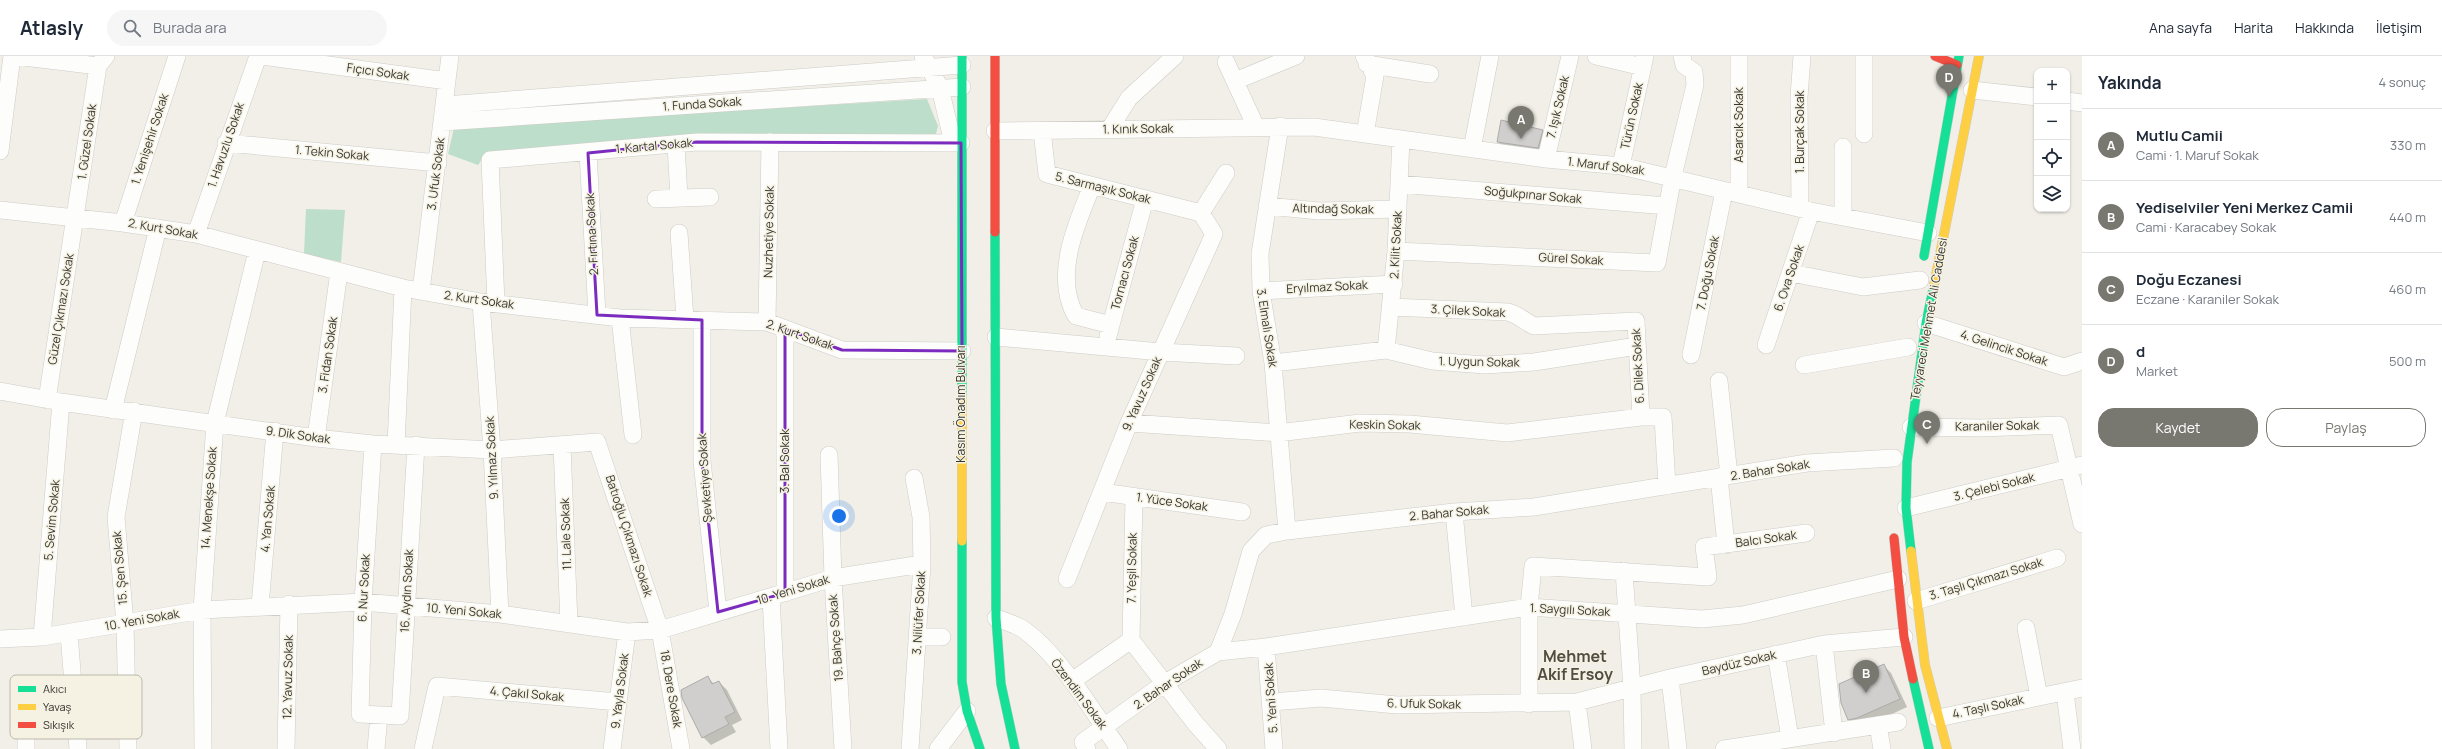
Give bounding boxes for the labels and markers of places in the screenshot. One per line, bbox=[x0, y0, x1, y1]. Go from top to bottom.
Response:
pin: D bbox=[1936, 64, 1962, 97]
pin: A bbox=[1508, 106, 1534, 139]
pin: C bbox=[1914, 411, 1940, 444]
pin: B bbox=[1853, 660, 1879, 693]

